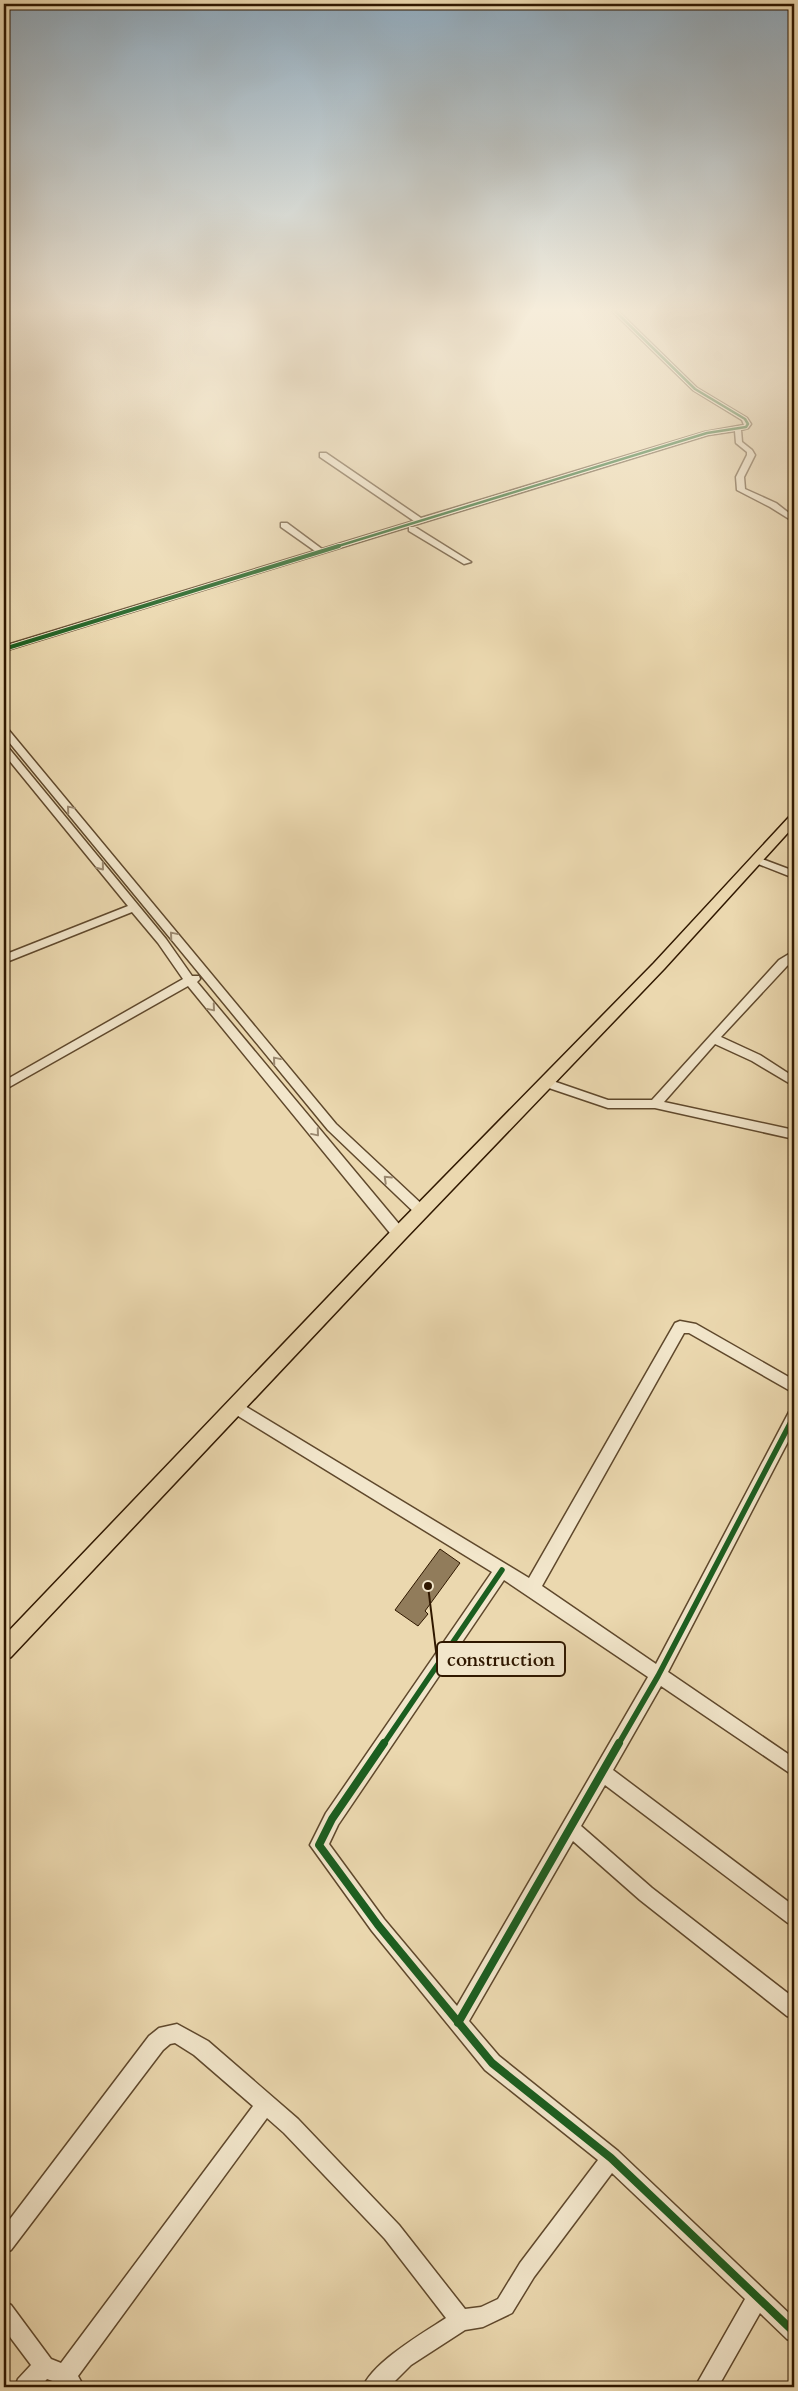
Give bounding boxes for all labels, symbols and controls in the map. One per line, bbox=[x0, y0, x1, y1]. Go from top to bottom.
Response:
one-way arrow bbox=[67, 806, 75, 815]
one-way arrow bbox=[96, 861, 105, 870]
one-way arrow bbox=[170, 931, 179, 940]
one-way arrow bbox=[207, 1002, 215, 1011]
one-way arrow bbox=[274, 1057, 282, 1066]
one-way arrow bbox=[311, 1127, 319, 1136]
one-way arrow bbox=[383, 1176, 392, 1185]
callout: construction bbox=[437, 1642, 565, 1676]
text: construction bbox=[447, 1647, 556, 1673]

